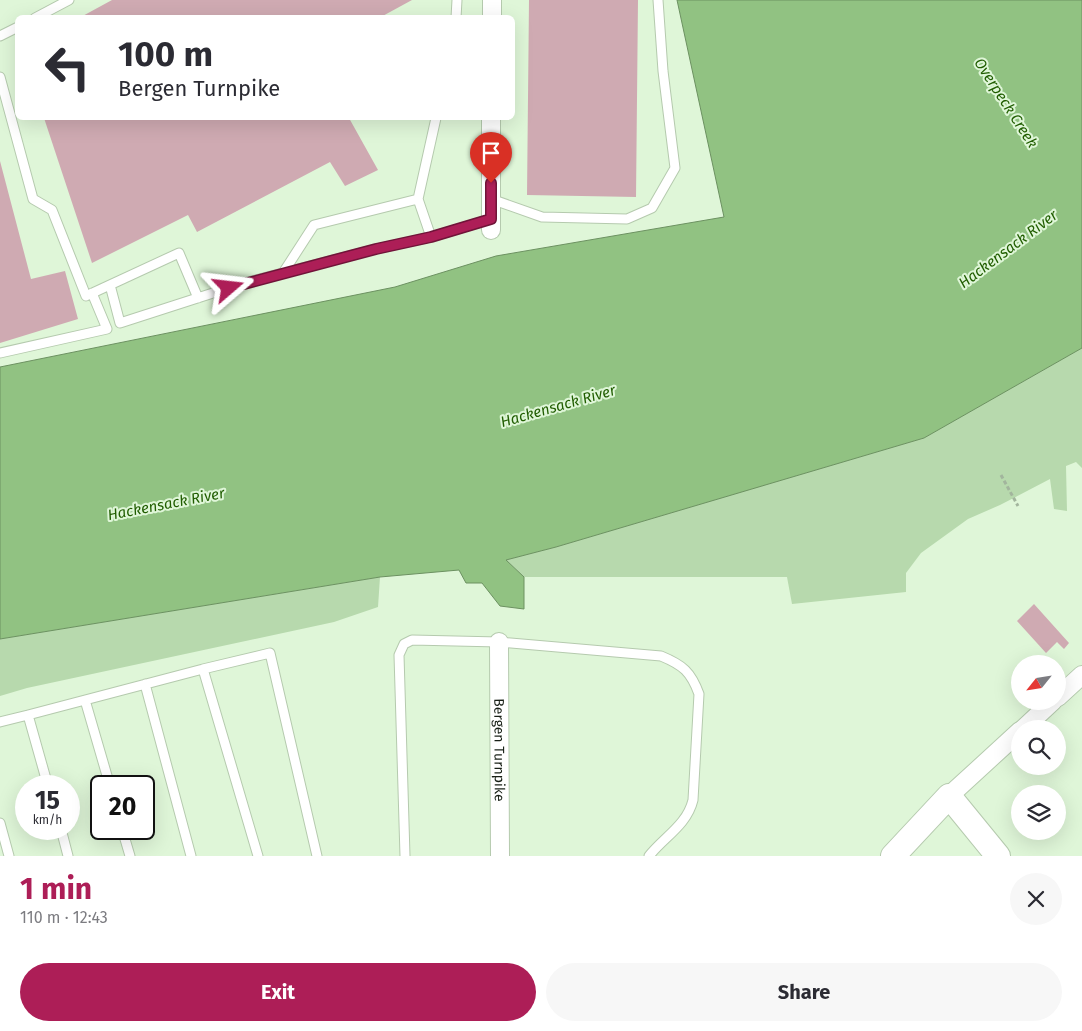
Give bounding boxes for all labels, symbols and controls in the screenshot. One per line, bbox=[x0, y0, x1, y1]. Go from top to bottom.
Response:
text: 100 m bbox=[118, 33, 213, 75]
icon: left bbox=[35, 35, 100, 100]
water label: Overpeck Creek bbox=[970, 55, 1042, 151]
text: Bergen Turnpike bbox=[118, 75, 280, 102]
pin bbox=[470, 132, 512, 183]
icon: arrive bbox=[477, 139, 505, 167]
water label: Hackensack River bbox=[955, 205, 1062, 292]
position arrow bbox=[202, 261, 254, 313]
water label: Hackensack River bbox=[498, 381, 619, 431]
water label: Hackensack River bbox=[106, 484, 227, 524]
north arrow bbox=[1011, 655, 1066, 710]
map controls bbox=[1011, 655, 1066, 840]
street label: Bergen Turnpike bbox=[490, 698, 508, 802]
button: search bbox=[1011, 720, 1066, 775]
speed limit sign: 20 bbox=[90, 775, 155, 840]
button: layers bbox=[1011, 785, 1066, 840]
text: 15 bbox=[35, 786, 60, 816]
text: km/h bbox=[33, 813, 62, 827]
text: 1 min bbox=[20, 871, 92, 907]
button: close bbox=[1010, 873, 1062, 925]
text: 110 m · 12:43 bbox=[20, 908, 108, 927]
button: Exit bbox=[20, 963, 536, 1021]
button: Share bbox=[546, 963, 1062, 1021]

